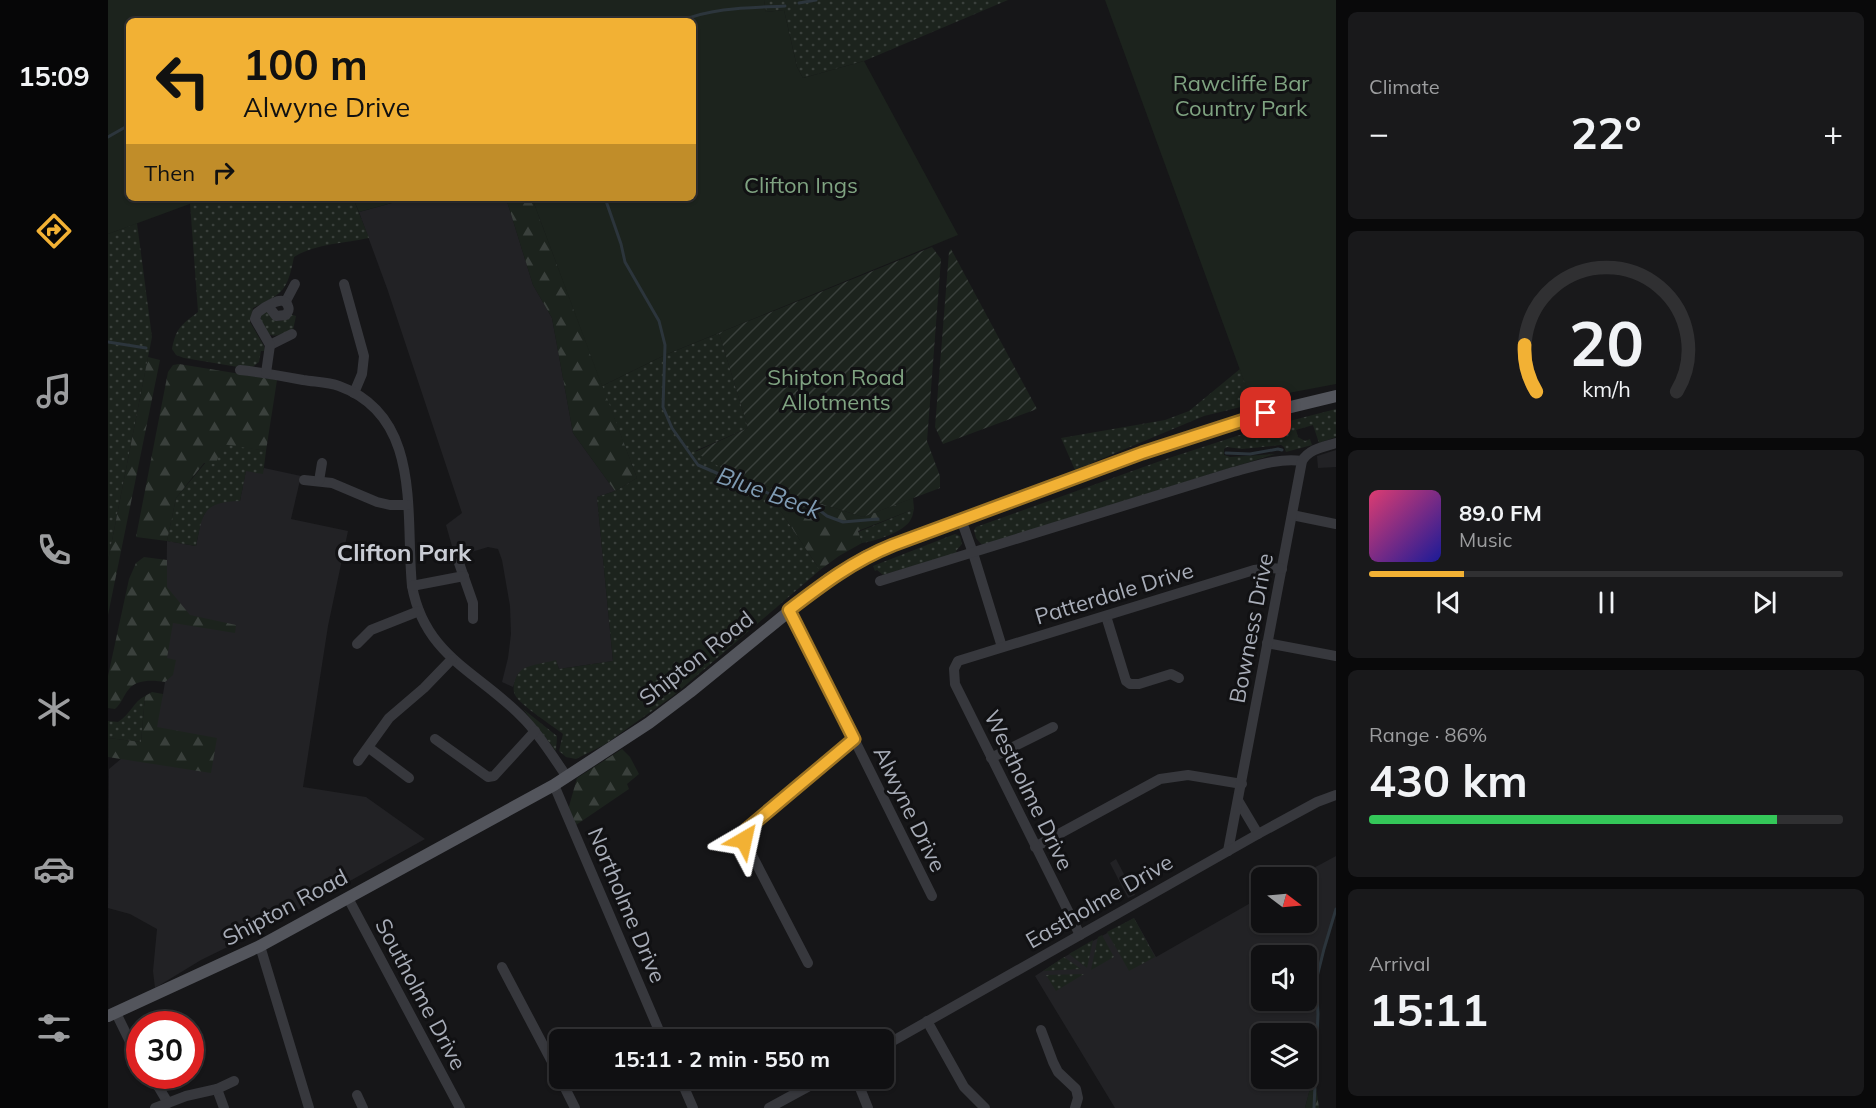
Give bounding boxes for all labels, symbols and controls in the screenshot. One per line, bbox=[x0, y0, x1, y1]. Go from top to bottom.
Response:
text: 100 m bbox=[243, 38, 368, 91]
icon: left bbox=[144, 42, 222, 120]
text: 15:09 bbox=[18, 59, 90, 93]
park label: Rawcliffe Bar Country Park bbox=[1173, 69, 1309, 122]
text: Climate bbox=[1369, 74, 1440, 99]
text: Alwyne Drive bbox=[243, 90, 410, 124]
text: 22° bbox=[1570, 104, 1642, 160]
text: − bbox=[1369, 112, 1389, 153]
text: + bbox=[1823, 112, 1843, 153]
icon: right bbox=[207, 156, 240, 189]
text: Then bbox=[144, 159, 195, 187]
park label: Clifton Ings bbox=[744, 171, 858, 199]
icon: directions bbox=[33, 210, 75, 252]
text: 20 bbox=[1569, 303, 1643, 382]
park label: Shipton Road Allotments bbox=[767, 363, 905, 416]
icon: music bbox=[33, 370, 75, 412]
text: km/h bbox=[1582, 375, 1630, 402]
pin bbox=[1240, 387, 1291, 438]
icon: arrive bbox=[1249, 396, 1282, 429]
water label: Blue Beck bbox=[713, 459, 826, 525]
text: 89.0 FM bbox=[1459, 499, 1542, 527]
text: Music bbox=[1459, 527, 1512, 552]
icon: phone bbox=[33, 529, 75, 571]
district label: Clifton Park bbox=[337, 537, 472, 567]
street label: Bowness Drive bbox=[1223, 551, 1279, 705]
street label: Patterdale Drive bbox=[1031, 556, 1197, 630]
icon: previous bbox=[1432, 586, 1465, 619]
icon: pause bbox=[1590, 586, 1623, 619]
icon: next bbox=[1748, 586, 1781, 619]
street label: Shipton Road bbox=[633, 605, 759, 711]
icon: climate bbox=[33, 688, 75, 730]
street label: Westholme Drive bbox=[978, 705, 1080, 875]
text: Range · 86% bbox=[1369, 722, 1487, 747]
street label: Alwyne Drive bbox=[868, 742, 952, 876]
text: 430 km bbox=[1369, 752, 1528, 808]
position arrow bbox=[712, 808, 776, 872]
street label: Northolme Drive bbox=[582, 823, 672, 987]
icon: car bbox=[33, 848, 75, 890]
street label: Eastholme Drive bbox=[1020, 848, 1178, 954]
street label: Shipton Road bbox=[218, 862, 352, 952]
north arrow bbox=[1251, 867, 1317, 933]
map controls bbox=[1251, 867, 1317, 1089]
street label: Southolme Drive bbox=[369, 913, 473, 1075]
button: sound bbox=[1251, 945, 1317, 1011]
text: Arrival bbox=[1369, 951, 1430, 976]
text: 15:11 bbox=[1369, 981, 1488, 1037]
icon: filters bbox=[33, 1007, 75, 1049]
speed limit sign: 30 bbox=[126, 1011, 204, 1089]
button: layers bbox=[1251, 1023, 1317, 1089]
text: 15:11 · 2 min · 550 m bbox=[613, 1045, 830, 1073]

